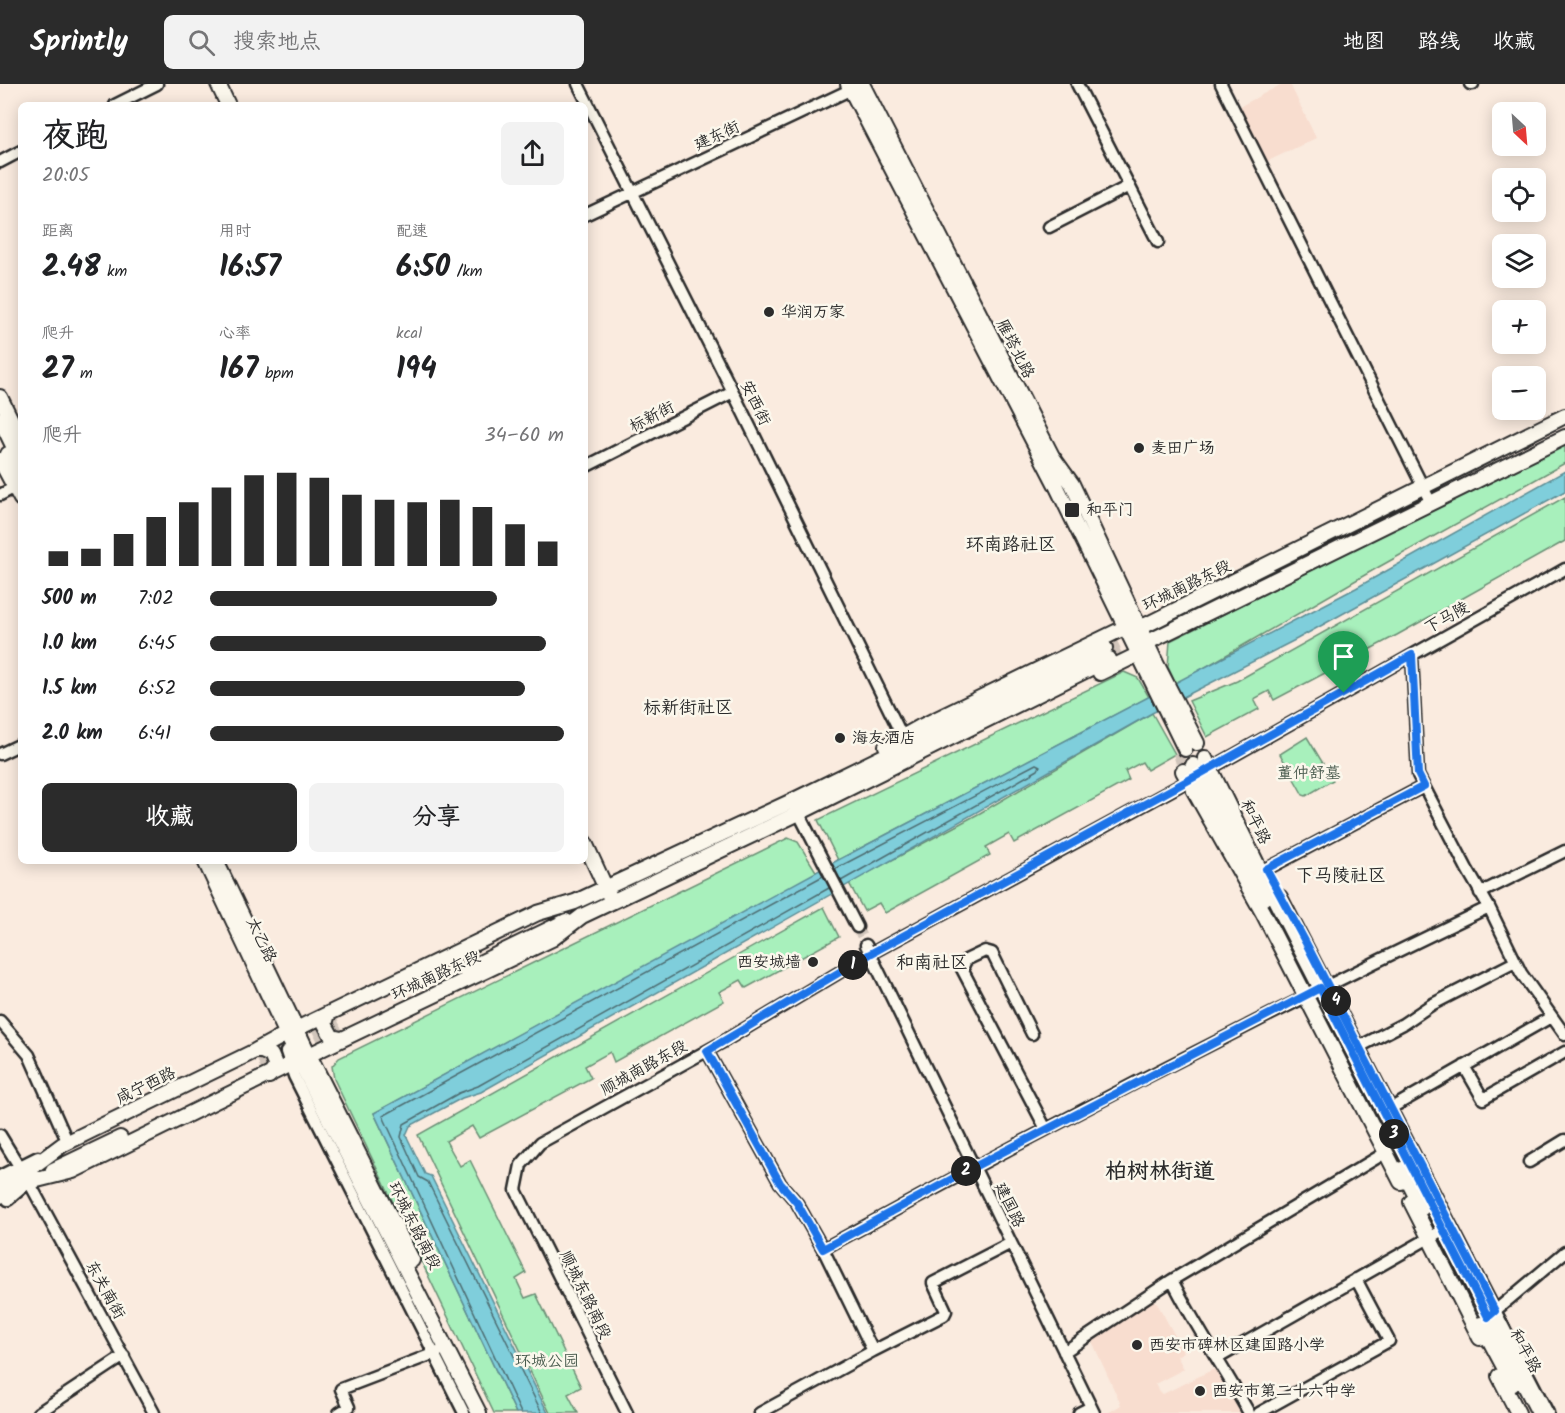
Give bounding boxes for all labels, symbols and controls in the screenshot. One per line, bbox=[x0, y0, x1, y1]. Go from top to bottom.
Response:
search box bbox=[164, 15, 584, 69]
text: Sprintly bbox=[30, 20, 128, 65]
text: 搜索地点 bbox=[233, 25, 321, 60]
icon: search bbox=[185, 26, 218, 59]
text: 地图 bbox=[1343, 26, 1385, 59]
text: 路线 bbox=[1418, 26, 1460, 59]
text: 收藏 bbox=[1493, 26, 1535, 59]
north arrow bbox=[1492, 102, 1546, 156]
map controls bbox=[1492, 102, 1546, 420]
text: 夜跑 bbox=[42, 111, 108, 164]
street label: 建东街 bbox=[690, 115, 744, 157]
button: share bbox=[501, 122, 564, 185]
text: 20:05 bbox=[42, 160, 89, 192]
button: locate bbox=[1492, 168, 1546, 222]
text: 距离 bbox=[42, 219, 74, 244]
text: 用时 bbox=[219, 219, 251, 244]
text: 配速 bbox=[396, 219, 428, 244]
button: layers bbox=[1492, 234, 1546, 288]
text: 2.48 bbox=[42, 244, 101, 292]
text: 16:57 bbox=[219, 244, 281, 292]
text: 6:50 bbox=[396, 244, 450, 292]
text: km bbox=[101, 259, 127, 284]
text: /km bbox=[450, 259, 483, 284]
place label: 华润万家 bbox=[781, 300, 845, 325]
button: + bbox=[1492, 300, 1546, 354]
marker: 华润万家 bbox=[762, 305, 776, 319]
street label: 雁塔北路 bbox=[989, 315, 1041, 383]
text: 爬升 bbox=[42, 321, 74, 346]
text: 心率 bbox=[219, 321, 251, 346]
text: kcal bbox=[396, 321, 422, 346]
text: 27 bbox=[42, 346, 74, 394]
text: 167 bbox=[219, 346, 258, 394]
text: 194 bbox=[396, 346, 437, 394]
text: m bbox=[74, 361, 93, 386]
text: bpm bbox=[258, 361, 294, 386]
button: − bbox=[1492, 366, 1546, 420]
street label: 安西街 bbox=[733, 376, 777, 430]
street label: 标新街 bbox=[625, 395, 679, 439]
text: 爬升 bbox=[42, 420, 82, 452]
text: 34–60 m bbox=[484, 420, 564, 452]
place label: 麦田广场 bbox=[1151, 436, 1215, 461]
marker: 麦田广场 bbox=[1132, 441, 1146, 455]
place label: 和平门 bbox=[1086, 498, 1134, 523]
marker: 和平门 bbox=[1063, 501, 1081, 519]
district label: 环南路社区 bbox=[966, 531, 1056, 560]
street label: 环城南路东段 bbox=[1138, 554, 1236, 618]
text: 500 m bbox=[42, 583, 97, 615]
text: 7:02 bbox=[138, 583, 174, 615]
street label: 下马陵 bbox=[1420, 595, 1474, 641]
text: 1.0 km bbox=[42, 628, 97, 660]
text: 6:45 bbox=[138, 628, 176, 660]
pin bbox=[1318, 631, 1369, 693]
icon: arrive bbox=[1327, 640, 1360, 673]
text: 1.5 km bbox=[42, 673, 97, 705]
text: 6:52 bbox=[138, 673, 176, 705]
district label: 标新街社区 bbox=[643, 694, 733, 723]
text: 2.0 km bbox=[42, 718, 103, 750]
text: 6:41 bbox=[138, 718, 171, 750]
place label: 海友酒店 bbox=[852, 726, 916, 751]
marker: 海友酒店 bbox=[833, 731, 847, 745]
park label: 董仲舒墓 bbox=[1277, 761, 1341, 786]
button: 收藏 bbox=[42, 783, 297, 852]
button: 分享 bbox=[309, 783, 564, 852]
street label: 和平路 bbox=[1233, 795, 1277, 849]
district label: 下马陵社区 bbox=[1296, 862, 1386, 891]
street label: 太乙路 bbox=[239, 913, 283, 967]
street label: 环城南路东段 bbox=[387, 944, 485, 1008]
district label: 和南社区 bbox=[896, 949, 968, 978]
place label: 西安城墙 bbox=[737, 950, 801, 975]
pin: 1 bbox=[838, 950, 868, 980]
text: 1 bbox=[851, 952, 855, 977]
marker: 西安城墙 bbox=[806, 955, 820, 969]
pin: 4 bbox=[1321, 986, 1351, 1016]
text: 4 bbox=[1332, 988, 1340, 1013]
street label: 顺城南路东段 bbox=[596, 1034, 692, 1102]
street label: 咸宁西路 bbox=[112, 1061, 180, 1111]
pin: 3 bbox=[1379, 1119, 1409, 1149]
text: 3 bbox=[1390, 1121, 1398, 1146]
district label: 柏树林街道 bbox=[1105, 1155, 1215, 1190]
pin: 2 bbox=[951, 1156, 981, 1186]
text: 2 bbox=[961, 1158, 971, 1183]
street label: 环城东路南段 bbox=[381, 1178, 447, 1274]
street label: 建国路 bbox=[987, 1178, 1031, 1232]
street label: 顺城东路南段 bbox=[553, 1246, 617, 1344]
street label: 东关南街 bbox=[79, 1256, 131, 1324]
street label: 和平路 bbox=[1503, 1324, 1547, 1378]
place label: 西安市碑林区建国路小学 bbox=[1149, 1333, 1325, 1358]
marker: 西安市碑林区建国路小学 bbox=[1130, 1338, 1144, 1352]
park label: 环城公园 bbox=[515, 1349, 579, 1374]
place label: 西安市第二十六中学 bbox=[1212, 1379, 1356, 1404]
marker: 西安市第二十六中学 bbox=[1193, 1384, 1207, 1398]

